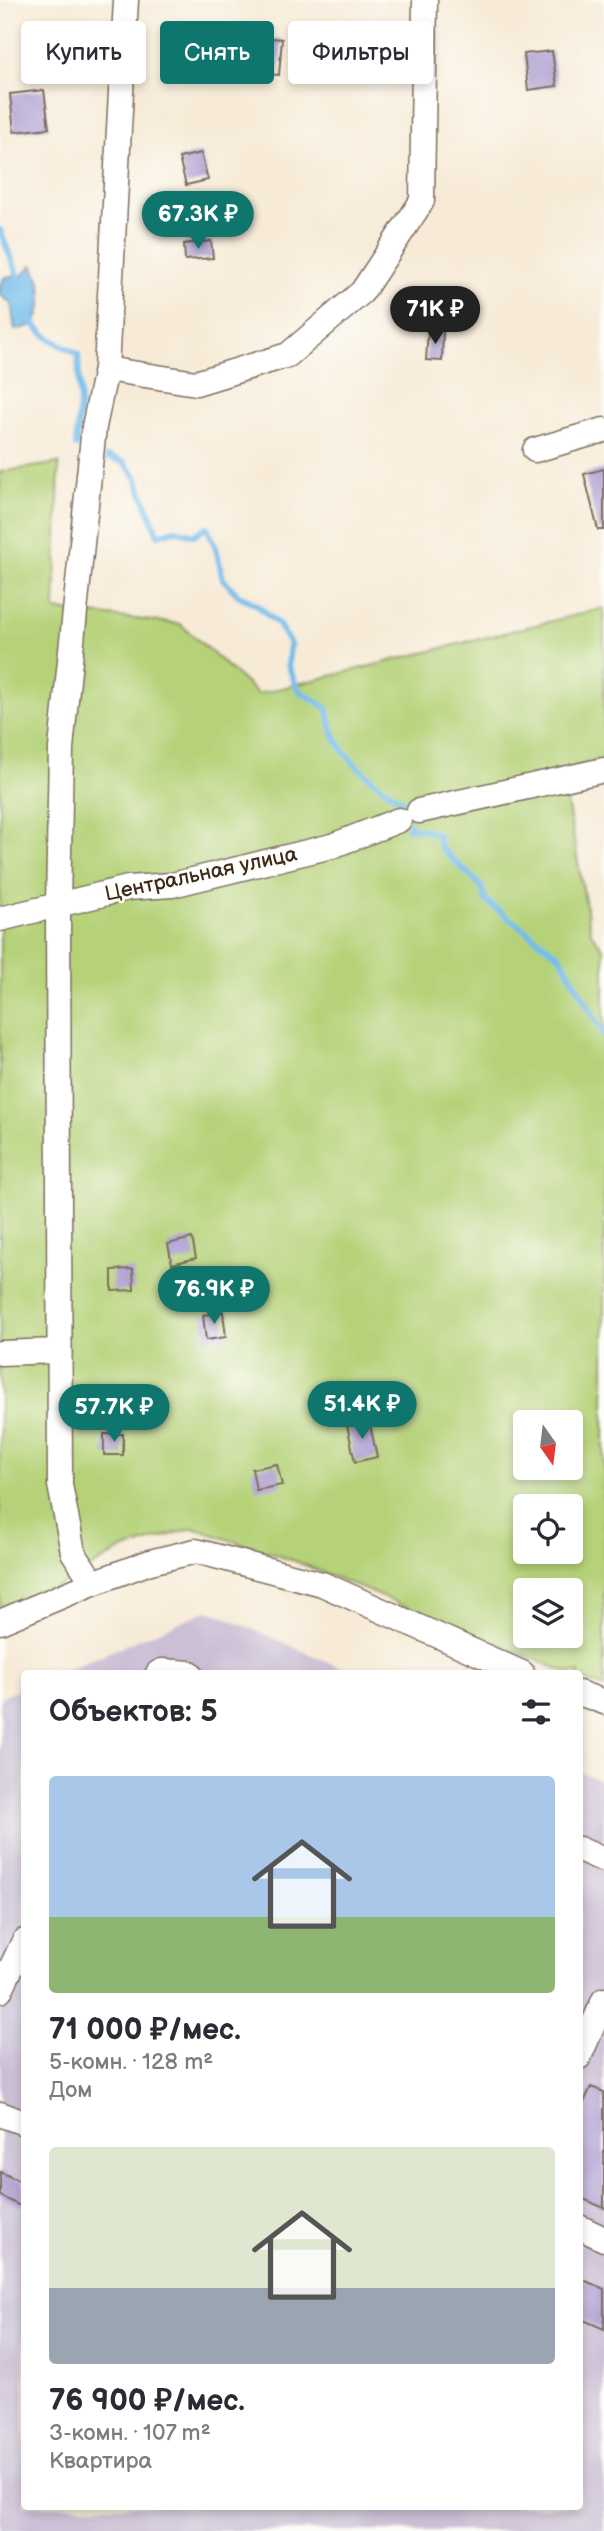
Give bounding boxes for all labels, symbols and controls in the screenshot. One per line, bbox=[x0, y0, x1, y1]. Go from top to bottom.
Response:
chip: Купить bbox=[21, 21, 146, 84]
chip: Снять bbox=[160, 21, 274, 84]
chip: Фильтры bbox=[288, 21, 433, 84]
pin: 67.3K ₽ bbox=[133, 191, 263, 251]
text: 67.3K ₽ bbox=[158, 200, 238, 228]
pin: 71K ₽ bbox=[386, 286, 484, 346]
text: 71K ₽ bbox=[406, 295, 464, 323]
street label: Центральная улица bbox=[103, 841, 300, 907]
pin: 76.9K ₽ bbox=[149, 1266, 279, 1326]
text: 76.9K ₽ bbox=[174, 1275, 254, 1303]
pin: 51.4K ₽ bbox=[297, 1382, 427, 1441]
pin: 57.7K ₽ bbox=[49, 1384, 179, 1444]
text: 51.4K ₽ bbox=[324, 1390, 400, 1418]
text: 57.7K ₽ bbox=[75, 1393, 153, 1421]
north arrow bbox=[513, 1410, 583, 1480]
map controls bbox=[513, 1410, 583, 1648]
button: locate bbox=[513, 1494, 583, 1564]
button: layers bbox=[513, 1578, 583, 1648]
icon: filters bbox=[517, 1693, 555, 1731]
text: Объектов: 5 bbox=[49, 1694, 218, 1730]
icon: home bbox=[239, 1821, 365, 1947]
text: 71 000 ₽/мес. bbox=[49, 2012, 241, 2048]
text: 5-комн. · 128 m² bbox=[49, 2048, 213, 2076]
text: Дом bbox=[49, 2076, 92, 2104]
icon: home bbox=[239, 2192, 365, 2318]
text: 76 900 ₽/мес. bbox=[49, 2383, 245, 2419]
text: 3-комн. · 107 m² bbox=[49, 2419, 211, 2447]
text: Квартира bbox=[49, 2447, 152, 2475]

